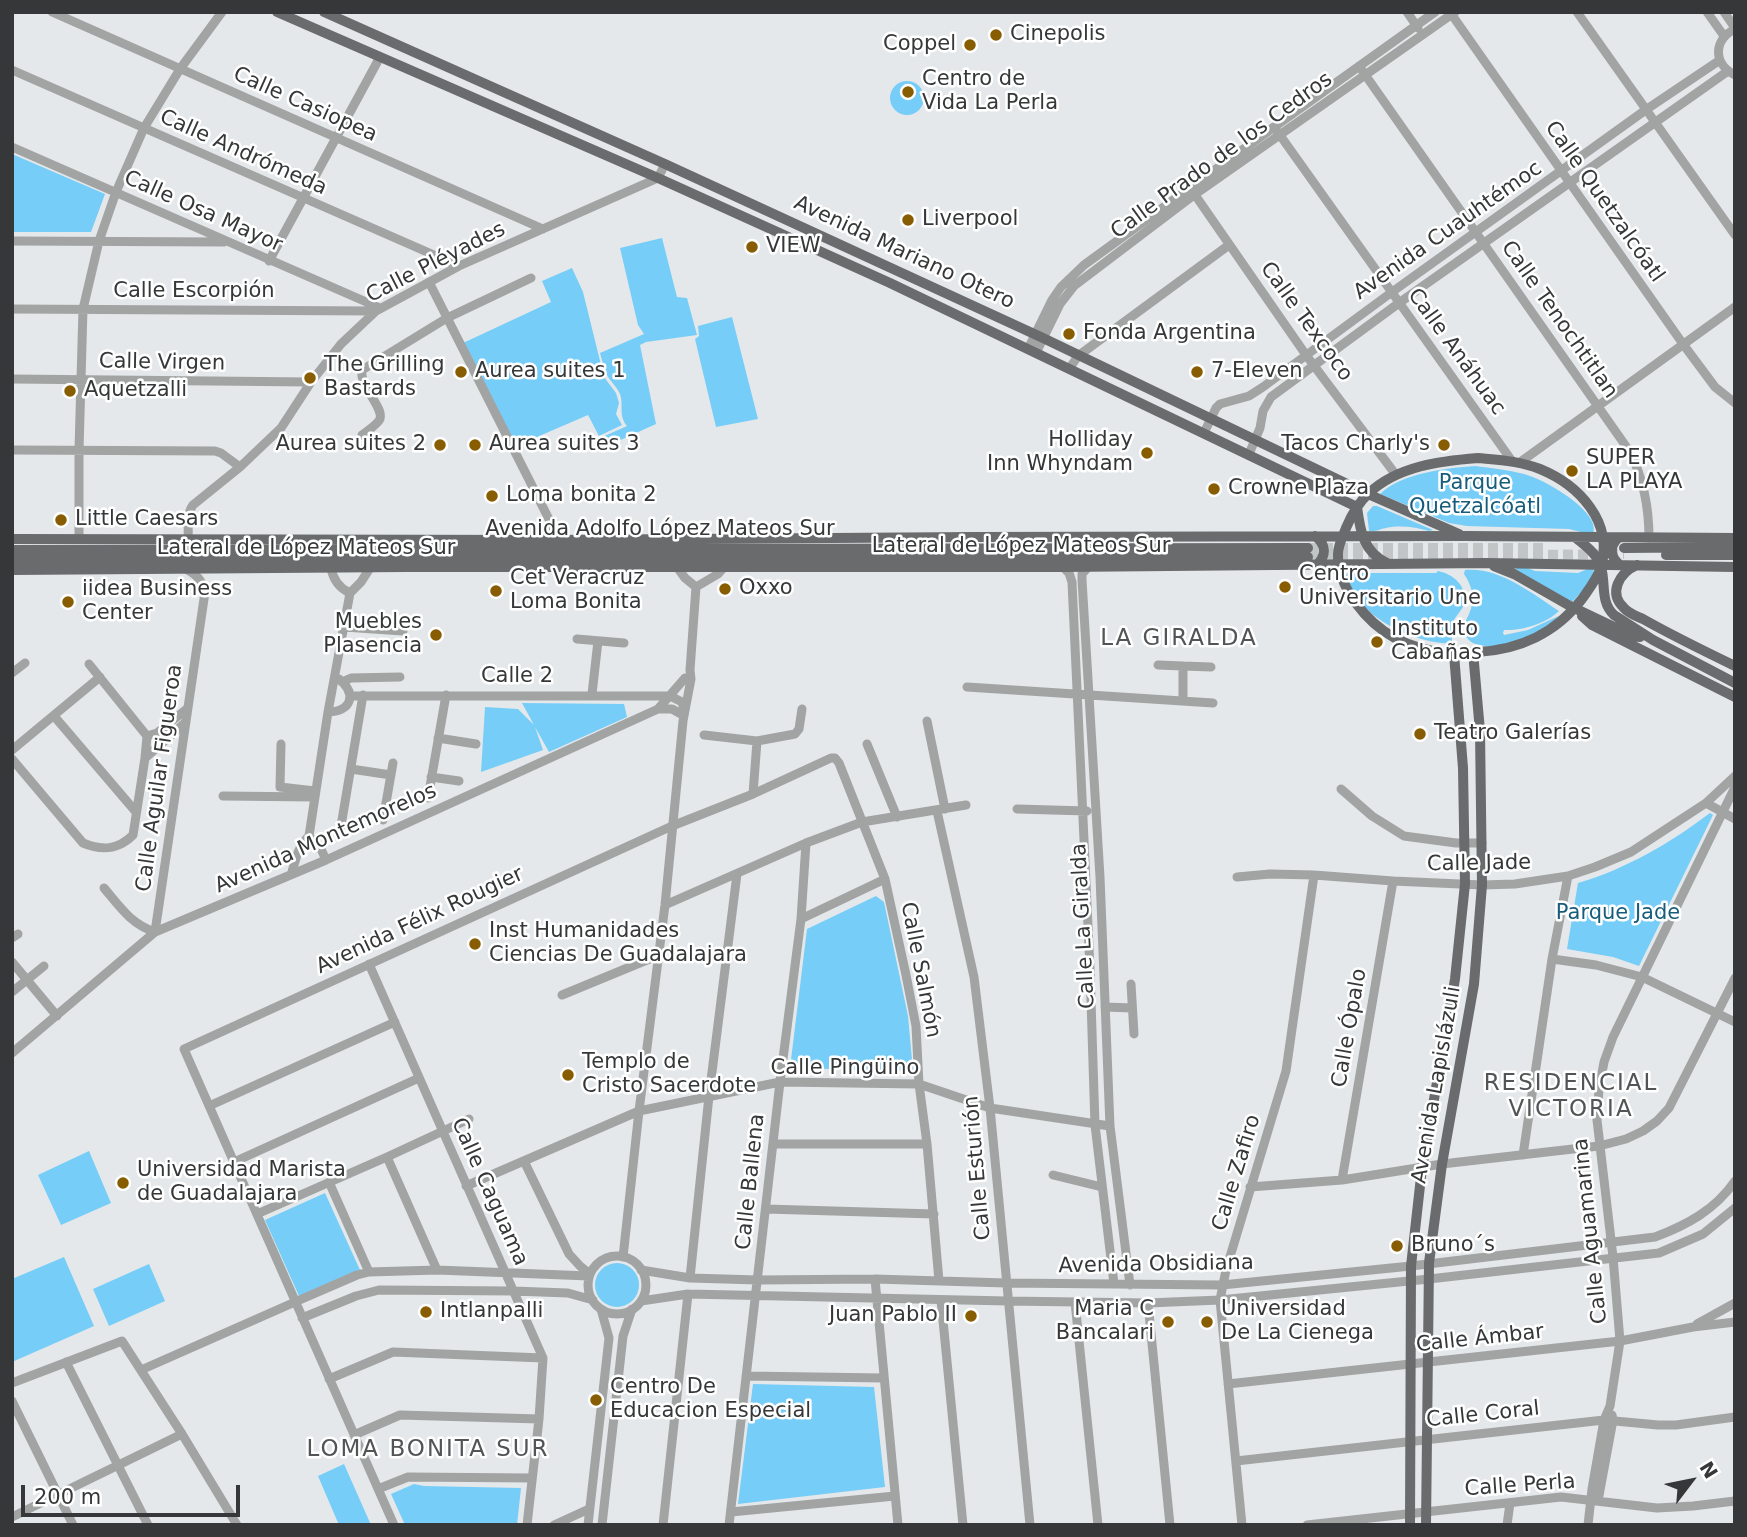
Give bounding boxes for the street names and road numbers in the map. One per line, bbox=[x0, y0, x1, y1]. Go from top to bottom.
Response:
street label: Calle Casiopea bbox=[229, 62, 381, 148]
street label: Calle Prado de los Cedros bbox=[1106, 67, 1338, 245]
street label: Calle Andrómeda bbox=[155, 105, 331, 201]
street label: Calle Quetzalcóatl bbox=[1539, 117, 1669, 287]
street label: Avenida Cuauhtémoc bbox=[1349, 156, 1547, 306]
street label: Calle Osa Mayor bbox=[120, 166, 286, 258]
street label: Avenida Mariano Otero bbox=[790, 191, 1018, 315]
street label: Calle Pléyades bbox=[362, 217, 510, 309]
street label: Calle Tenochtitlan bbox=[1495, 236, 1623, 404]
street label: Calle Texcoco bbox=[1254, 257, 1358, 387]
street label: Calle Escorpión bbox=[113, 279, 275, 305]
street label: Calle Anáhuac bbox=[1402, 284, 1510, 420]
street label: Calle Virgen bbox=[99, 349, 225, 377]
street label: Avenida Adolfo López Mateos Sur bbox=[485, 517, 835, 543]
street label: Lateral de López Mateos Sur bbox=[872, 534, 1170, 560]
street label: Lateral de López Mateos Sur bbox=[157, 536, 455, 562]
street label: Calle Aguilar Figueroa bbox=[132, 663, 188, 893]
street label: Calle 2 bbox=[481, 664, 553, 690]
street label: Avenida Montemorelos bbox=[211, 779, 441, 899]
street label: Calle La Giralda bbox=[1067, 843, 1101, 1009]
street label: Calle Jade bbox=[1427, 850, 1531, 878]
street label: Avenida Félix Rougier bbox=[312, 862, 528, 980]
street label: Calle Salmón bbox=[895, 900, 945, 1040]
street label: Calle Ópalo bbox=[1327, 967, 1373, 1089]
street label: Avenida Lapislázuli bbox=[1407, 984, 1467, 1186]
street label: Calle Pingüino bbox=[771, 1056, 919, 1082]
street label: Calle Esturión bbox=[959, 1095, 997, 1241]
street label: Calle Zafiro bbox=[1207, 1112, 1267, 1234]
street label: Calle Ballena bbox=[731, 1113, 771, 1251]
street label: Calle Caguama bbox=[445, 1114, 533, 1270]
street label: Calle Aguamarina bbox=[1569, 1137, 1613, 1325]
street label: Avenida Obsidiana bbox=[1058, 1251, 1254, 1279]
street label: Calle Ámbar bbox=[1415, 1320, 1545, 1358]
street label: Calle Coral bbox=[1425, 1397, 1541, 1433]
street label: Calle Perla bbox=[1464, 1470, 1576, 1502]

